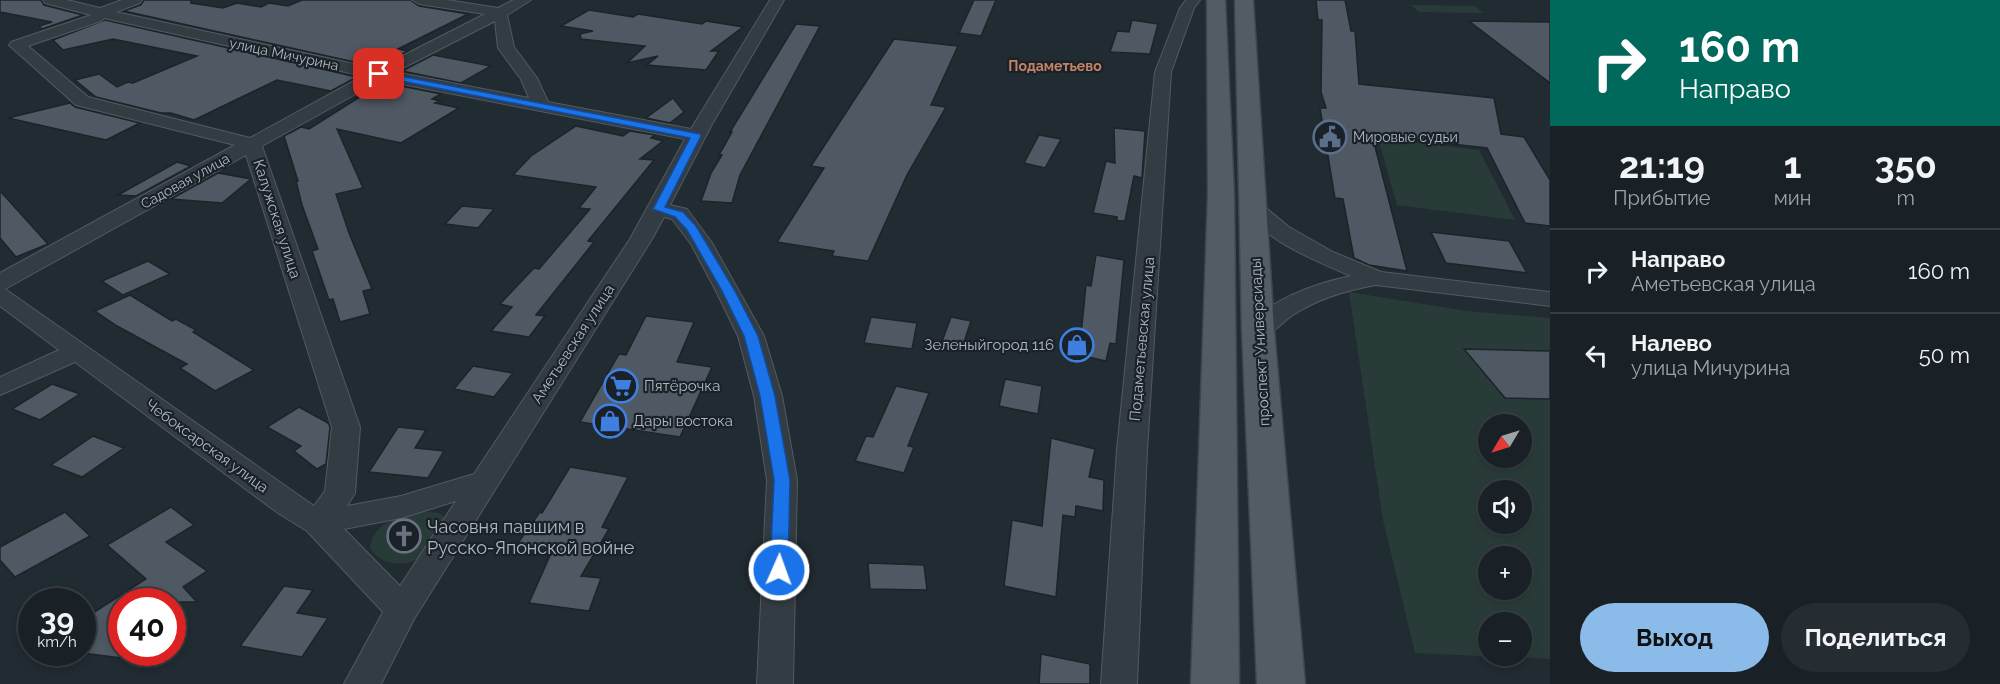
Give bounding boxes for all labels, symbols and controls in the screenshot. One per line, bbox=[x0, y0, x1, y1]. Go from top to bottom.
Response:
text: 160 m bbox=[1679, 23, 1800, 72]
icon: right bbox=[1580, 24, 1658, 102]
street label: улица Мичурина bbox=[228, 35, 340, 73]
pin bbox=[353, 48, 404, 99]
icon: arrive bbox=[362, 57, 395, 90]
district label: Подаметьево bbox=[1008, 58, 1102, 74]
text: Направо bbox=[1679, 73, 1791, 104]
public building icon: Мировые судьи bbox=[1312, 119, 1348, 155]
place label: Мировые судьи bbox=[1353, 129, 1458, 145]
text: 21:19 bbox=[1619, 144, 1705, 186]
text: 1 bbox=[1784, 144, 1802, 186]
text: 350 bbox=[1875, 144, 1937, 186]
street label: Садовая улица bbox=[138, 150, 232, 212]
street label: Калужская улица bbox=[249, 157, 305, 281]
text: Прибытие bbox=[1613, 186, 1711, 210]
text: мин bbox=[1774, 186, 1811, 210]
text: m bbox=[1896, 186, 1915, 210]
text: Направо bbox=[1631, 246, 1725, 272]
icon: right bbox=[1580, 255, 1613, 288]
street label: Подаметьевская улица bbox=[1126, 256, 1158, 422]
street label: проспект Универсиады bbox=[1247, 258, 1273, 426]
text: 160 m bbox=[1908, 258, 1970, 284]
text: Аметьевская улица bbox=[1631, 272, 1816, 296]
street label: Аметьевская улица bbox=[528, 281, 618, 407]
shop icon: Зеленыйгород 116 bbox=[1059, 327, 1095, 363]
text: Налево bbox=[1631, 330, 1712, 356]
place label: Зеленыйгород 116 bbox=[924, 336, 1054, 354]
icon: left bbox=[1580, 339, 1613, 372]
text: 50 m bbox=[1919, 342, 1970, 368]
text: улица Мичурина bbox=[1631, 356, 1790, 380]
supermarket icon: Пятёрочка bbox=[603, 368, 639, 404]
place label: Пятёрочка bbox=[644, 377, 720, 395]
street label: Чебоксарская улица bbox=[142, 395, 272, 497]
shop icon: Дары востока bbox=[592, 403, 628, 439]
place label: Дары востока bbox=[633, 412, 733, 430]
north arrow bbox=[1478, 414, 1532, 468]
map controls bbox=[1478, 414, 1532, 666]
button: sound bbox=[1478, 480, 1532, 534]
place label: Часовня павшим в Русско-Японской войне bbox=[427, 516, 635, 558]
church icon: Часовня павшим в Русско-Японской войне bbox=[386, 518, 422, 554]
position arrow bbox=[747, 538, 811, 602]
button: + bbox=[1478, 546, 1532, 600]
speed limit sign: 40 bbox=[108, 588, 186, 666]
text: 39 bbox=[40, 602, 74, 637]
button: Выход bbox=[1580, 603, 1769, 672]
button: Поделиться bbox=[1781, 603, 1970, 672]
button: − bbox=[1478, 612, 1532, 666]
text: km/h bbox=[37, 633, 77, 651]

